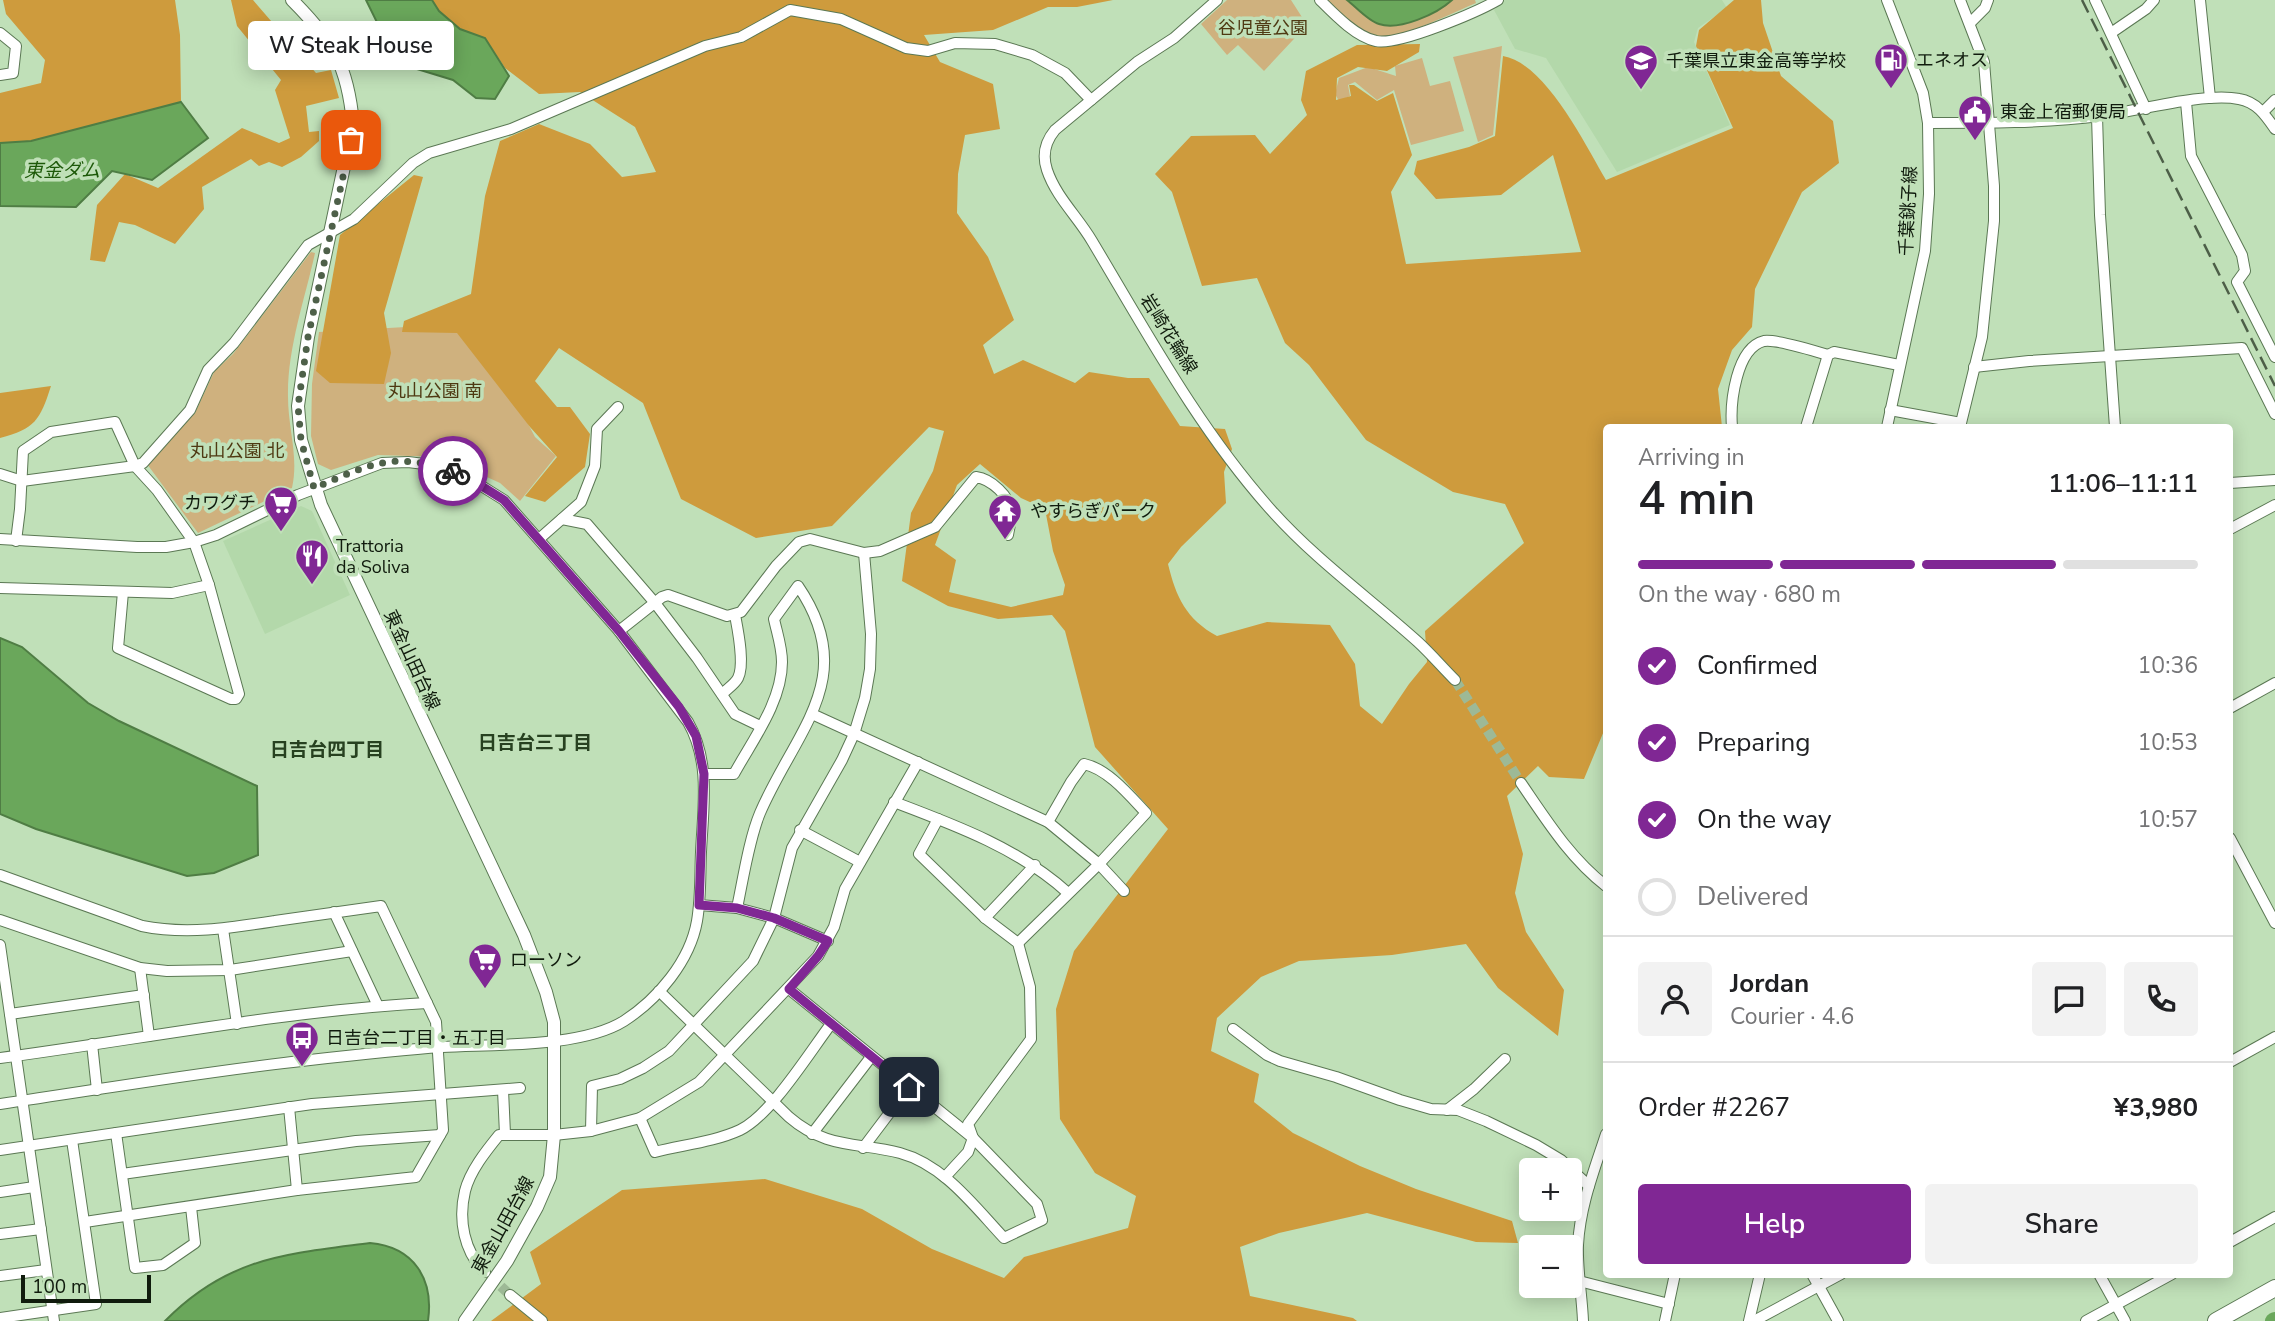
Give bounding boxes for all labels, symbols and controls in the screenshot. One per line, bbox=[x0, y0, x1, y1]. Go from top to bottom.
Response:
park label: 谷児童公園 bbox=[1218, 16, 1308, 40]
callout: W Steak House bbox=[248, 21, 454, 70]
text: W Steak House bbox=[269, 30, 433, 61]
fuel station icon: エネオス bbox=[1872, 41, 1910, 90]
school or university icon: 千葉県立東金高等学校 bbox=[1622, 42, 1660, 91]
place label: エネオス bbox=[1916, 48, 1988, 72]
place label: 千葉県立東金高等学校 bbox=[1666, 49, 1846, 73]
public building icon: 東金上宿郵便局 bbox=[1956, 93, 1994, 142]
place label: 東金上宿郵便局 bbox=[2000, 100, 2126, 124]
pin bbox=[321, 110, 381, 170]
icon: bag bbox=[332, 121, 370, 159]
water label: 東金ダム bbox=[24, 158, 100, 184]
street label: 千葉銚子線 bbox=[1894, 165, 1922, 257]
street label: 岩崎花輪線 bbox=[1135, 289, 1203, 379]
park label: 丸山公園 南 bbox=[388, 379, 482, 403]
courier bbox=[418, 436, 488, 506]
park label: 丸山公園 北 bbox=[190, 439, 284, 463]
text: Arriving in bbox=[1638, 442, 1745, 473]
icon: bike bbox=[434, 452, 472, 490]
text: 11:06–11:11 bbox=[2048, 466, 2198, 501]
text: 4 min bbox=[1638, 467, 1755, 530]
supermarket icon: カワグチ bbox=[262, 484, 300, 533]
place label: カワグチ bbox=[184, 491, 256, 515]
temple icon: やすらぎパーク bbox=[986, 492, 1024, 541]
place label: やすらぎパーク bbox=[1030, 499, 1156, 523]
place label: Trattoria da Soliva bbox=[336, 534, 410, 579]
restaurant icon: Trattoria da Soliva bbox=[293, 537, 331, 586]
text: On the way · 680 m bbox=[1638, 579, 1841, 610]
street label: 東金山田台線 bbox=[378, 606, 446, 714]
icon: check bbox=[1638, 647, 1676, 685]
text: Confirmed bbox=[1697, 648, 1818, 683]
text: 10:36 bbox=[2138, 650, 2198, 681]
icon: check bbox=[1638, 724, 1676, 762]
text: Preparing bbox=[1697, 725, 1810, 760]
text: 10:53 bbox=[2138, 727, 2198, 758]
district label: 日吉台三丁目 bbox=[478, 730, 592, 756]
district label: 日吉台四丁目 bbox=[270, 737, 384, 763]
icon: check bbox=[1638, 801, 1676, 839]
text: On the way bbox=[1697, 802, 1831, 837]
text: 10:57 bbox=[2138, 804, 2198, 835]
text: Delivered bbox=[1697, 879, 1809, 914]
supermarket icon: ローソン bbox=[466, 941, 504, 990]
place label: ローソン bbox=[510, 948, 582, 972]
button: person bbox=[1638, 962, 1712, 1036]
button: chat bbox=[2032, 962, 2106, 1036]
button: phone bbox=[2124, 962, 2198, 1036]
text: Jordan bbox=[1730, 966, 1809, 1001]
text: Courier · 4.6 bbox=[1730, 1001, 1854, 1032]
bus stop icon: 日吉台二丁目・五丁目 bbox=[283, 1019, 321, 1068]
place label: 日吉台二丁目・五丁目 bbox=[326, 1026, 506, 1050]
pin bbox=[879, 1057, 939, 1117]
icon: home bbox=[890, 1068, 928, 1106]
text: Order #2267 bbox=[1638, 1090, 1790, 1125]
text: ¥3,980 bbox=[2114, 1090, 2198, 1125]
map controls bbox=[1519, 1158, 1582, 1298]
button: + bbox=[1519, 1158, 1582, 1221]
street label: 東金山田台線 bbox=[466, 1172, 540, 1278]
button: Help bbox=[1638, 1184, 1911, 1264]
button: Share bbox=[1925, 1184, 2198, 1264]
button: − bbox=[1519, 1235, 1582, 1298]
scale bar bbox=[21, 1272, 150, 1304]
text: 100 m bbox=[32, 1274, 87, 1300]

